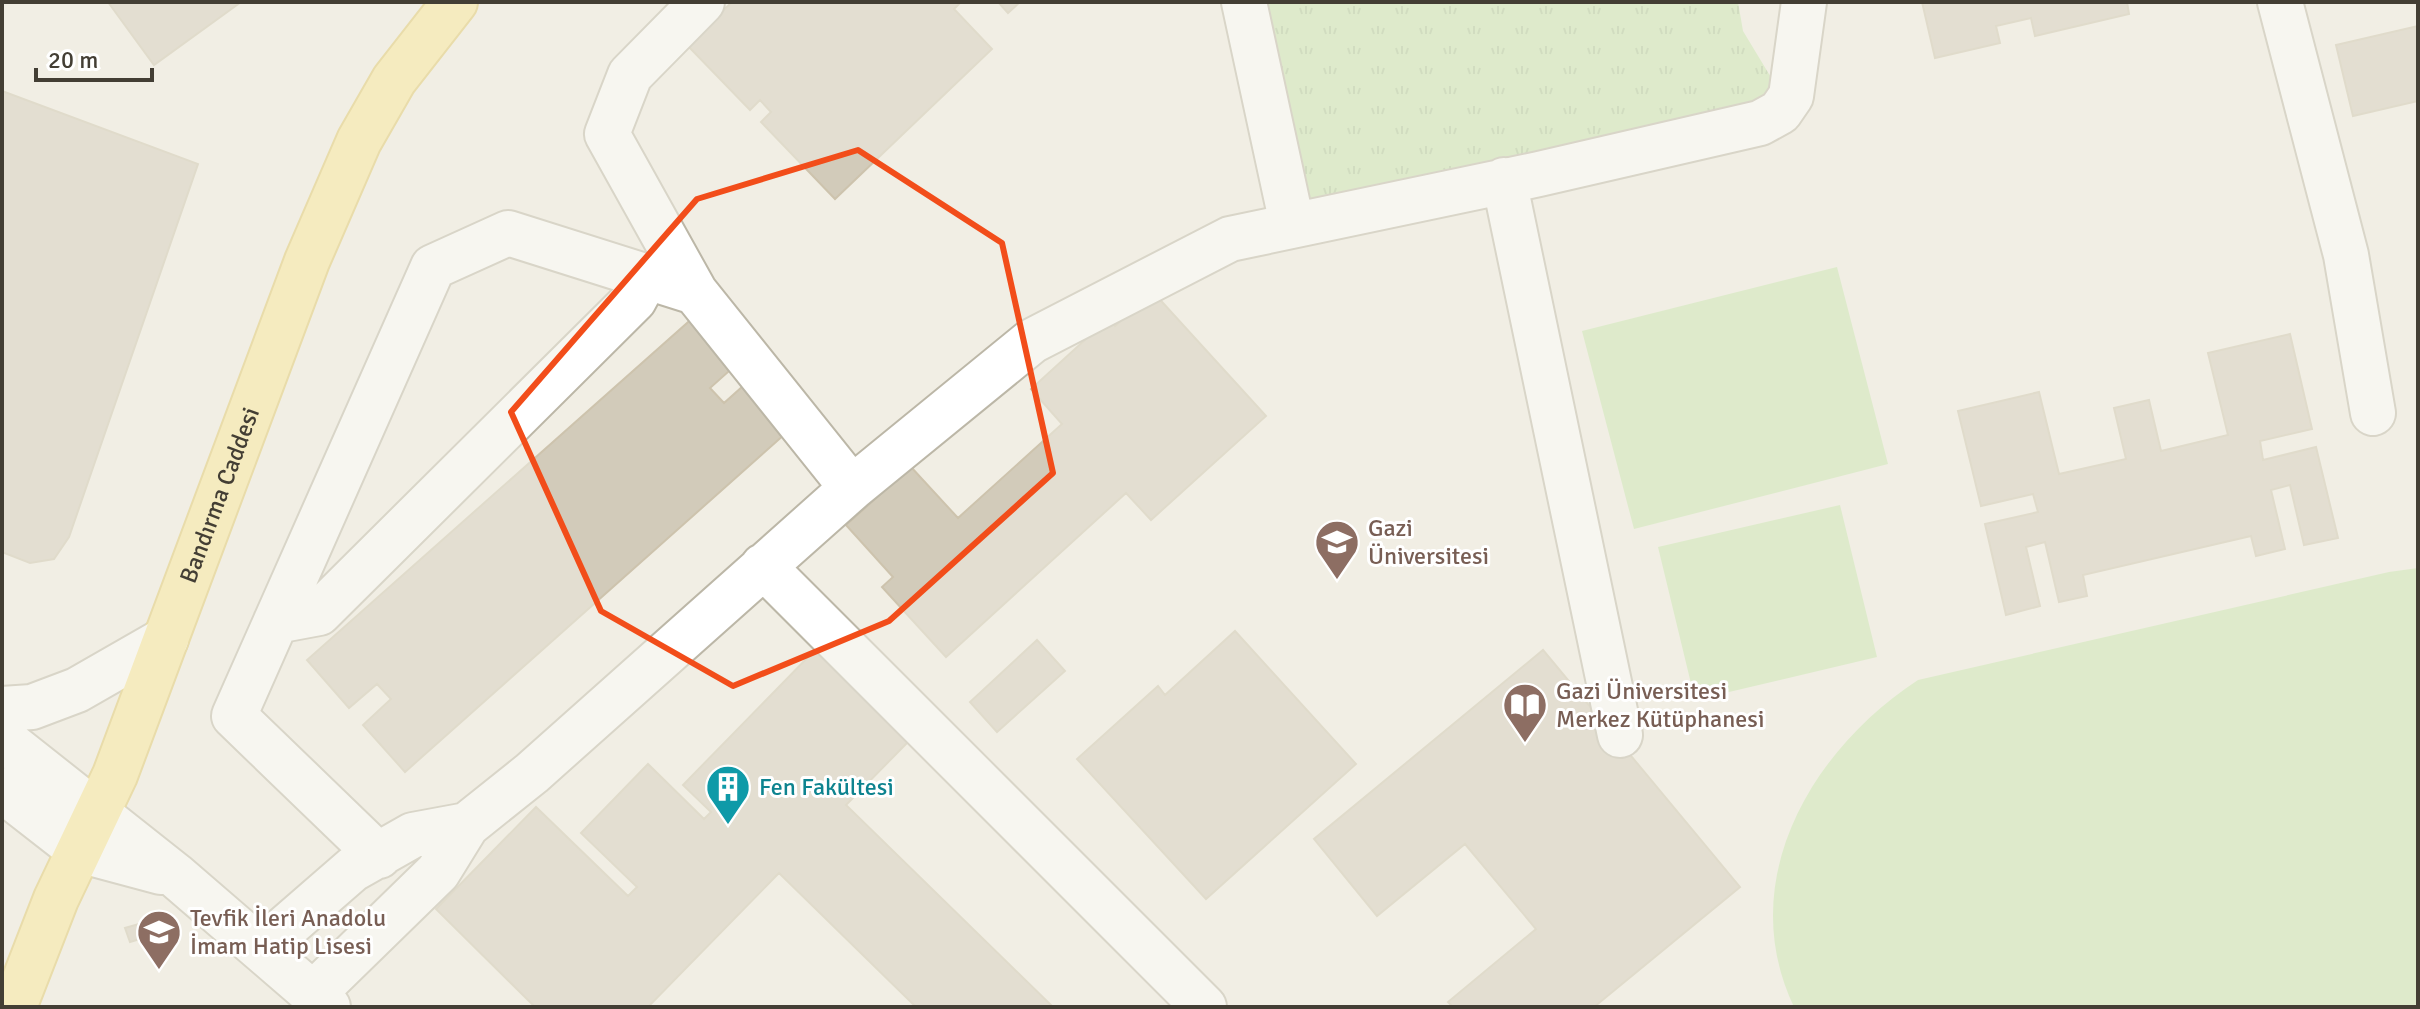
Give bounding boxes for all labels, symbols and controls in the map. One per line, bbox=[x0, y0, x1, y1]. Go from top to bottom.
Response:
scale bar bbox=[36, 32, 152, 82]
text: 20 m bbox=[48, 45, 98, 75]
street label: Bandırma Caddesi bbox=[173, 403, 266, 587]
place label: Gazi Üniversitesi bbox=[1368, 513, 1489, 571]
school or university icon: Gazi Üniversitesi bbox=[1313, 518, 1361, 581]
place label: Gazi Üniversitesi Merkez Kütüphanesi bbox=[1556, 676, 1764, 734]
library icon: Gazi Üniversitesi Merkez Kütüphanesi bbox=[1501, 681, 1549, 744]
building icon: Fen Fakültesi bbox=[704, 763, 752, 826]
place label: Fen Fakültesi bbox=[759, 772, 894, 802]
place label: Tevfik İleri Anadolu İmam Hatip Lisesi bbox=[190, 903, 386, 961]
school or university icon: Tevfik İleri Anadolu İmam Hatip Lisesi bbox=[135, 908, 183, 971]

